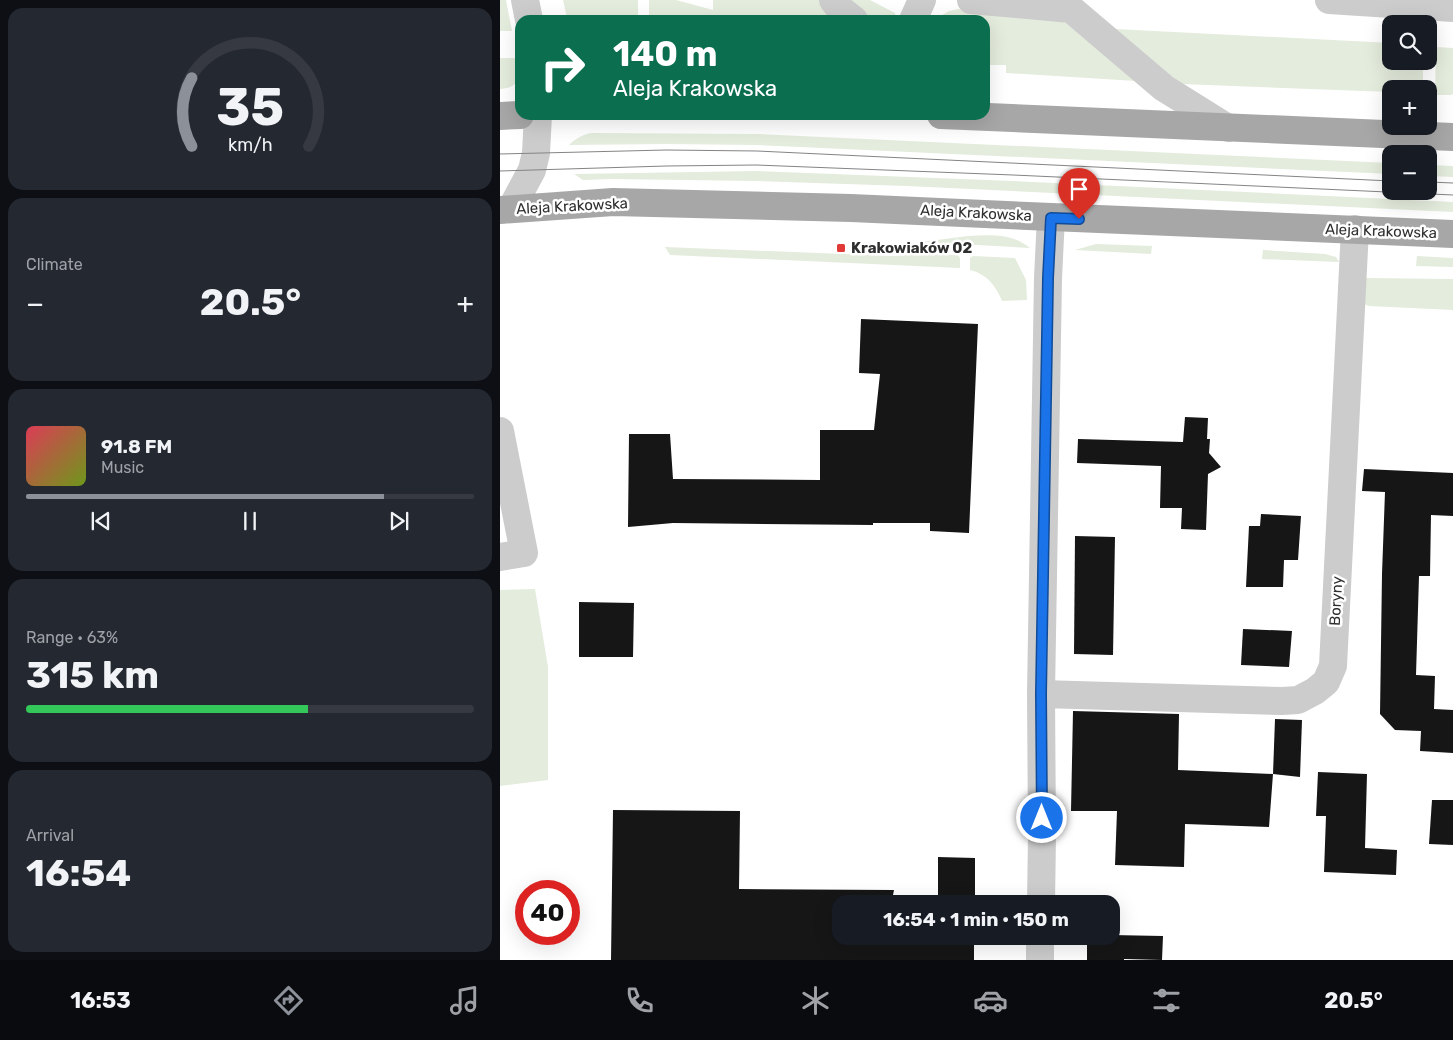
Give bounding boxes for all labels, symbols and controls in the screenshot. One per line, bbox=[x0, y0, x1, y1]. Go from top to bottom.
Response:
map controls bbox=[1382, 15, 1437, 200]
button: search bbox=[1382, 15, 1437, 70]
text: 140 m bbox=[613, 33, 718, 75]
icon: right bbox=[530, 35, 595, 100]
text: Aleja Krakowska bbox=[613, 75, 777, 102]
text: 35 bbox=[216, 76, 284, 138]
button: + bbox=[1382, 80, 1437, 135]
text: km/h bbox=[228, 134, 272, 155]
button: − bbox=[1382, 145, 1437, 200]
pin bbox=[1058, 168, 1100, 219]
icon: arrive bbox=[1065, 175, 1093, 203]
street label: Aleja Krakowska bbox=[516, 194, 628, 218]
street label: Aleja Krakowska bbox=[920, 201, 1032, 225]
street label: Aleja Krakowska bbox=[1325, 220, 1437, 242]
place label: Krakowiaków 02 bbox=[851, 239, 973, 257]
marker: Krakowiaków 02 bbox=[835, 242, 847, 254]
text: Climate bbox=[26, 255, 83, 274]
text: 20.5° bbox=[200, 279, 301, 325]
text: − bbox=[26, 287, 44, 320]
text: + bbox=[457, 287, 474, 320]
text: 91.8 FM bbox=[101, 435, 172, 458]
text: Music bbox=[101, 458, 144, 477]
icon: previous bbox=[87, 507, 115, 535]
icon: pause bbox=[236, 507, 264, 535]
icon: next bbox=[385, 507, 413, 535]
street label: Boryny bbox=[1326, 576, 1346, 626]
text: Range · 63% bbox=[26, 628, 118, 647]
text: 315 km bbox=[26, 652, 159, 698]
position arrow bbox=[1015, 791, 1067, 843]
text: Arrival bbox=[26, 826, 74, 845]
text: 16:54 bbox=[26, 850, 131, 896]
speed limit sign: 40 bbox=[515, 880, 580, 945]
text: 16:54 · 1 min · 150 m bbox=[883, 908, 1069, 931]
icon: directions bbox=[271, 983, 306, 1018]
icon: music bbox=[447, 983, 482, 1018]
icon: phone bbox=[622, 983, 657, 1018]
icon: climate bbox=[798, 983, 833, 1018]
icon: car bbox=[973, 983, 1008, 1018]
icon: filters bbox=[1149, 983, 1184, 1018]
text: 16:53 bbox=[70, 987, 131, 1014]
text: 20.5° bbox=[1324, 987, 1383, 1014]

